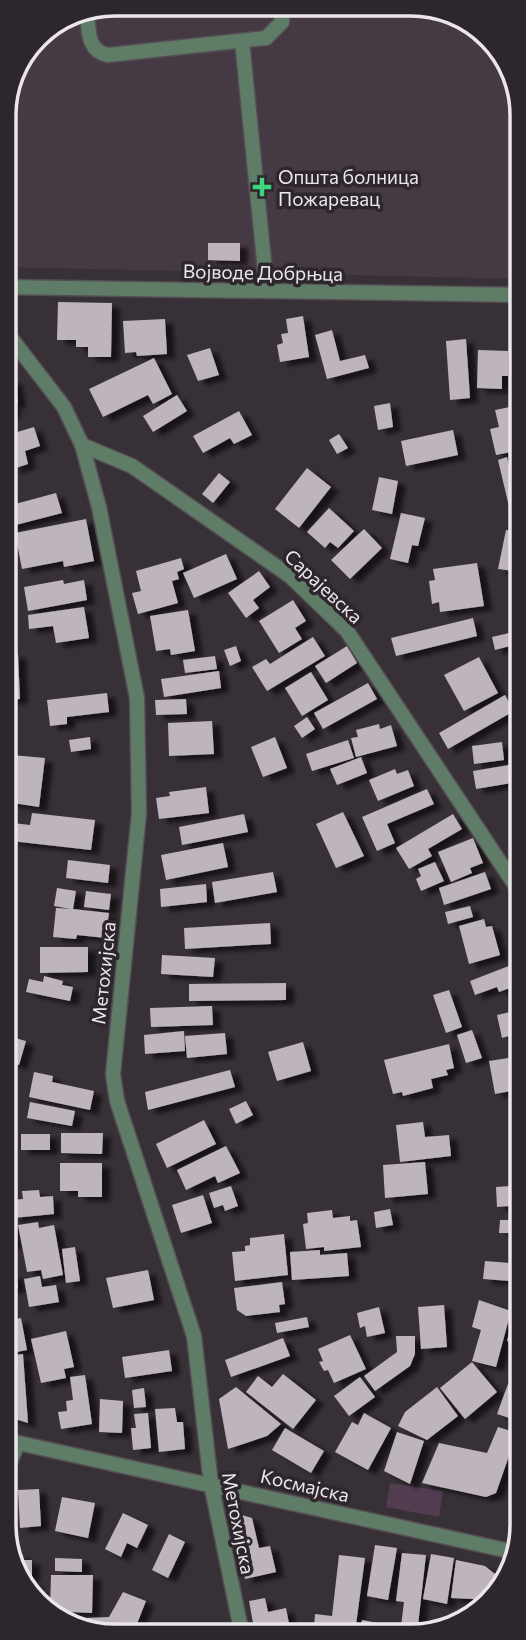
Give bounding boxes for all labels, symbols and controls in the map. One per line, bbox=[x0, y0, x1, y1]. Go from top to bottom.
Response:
place label: Општа болница Пожаревац bbox=[278, 165, 419, 210]
marker: Општа болница Пожаревац bbox=[252, 177, 272, 197]
street label: Војводе Добрњца bbox=[183, 259, 343, 285]
street label: Сарајевска bbox=[280, 544, 368, 628]
street label: Метохијска bbox=[86, 921, 120, 1025]
street label: Космајска bbox=[258, 1464, 352, 1506]
street label: Метохијска bbox=[218, 1470, 260, 1576]

